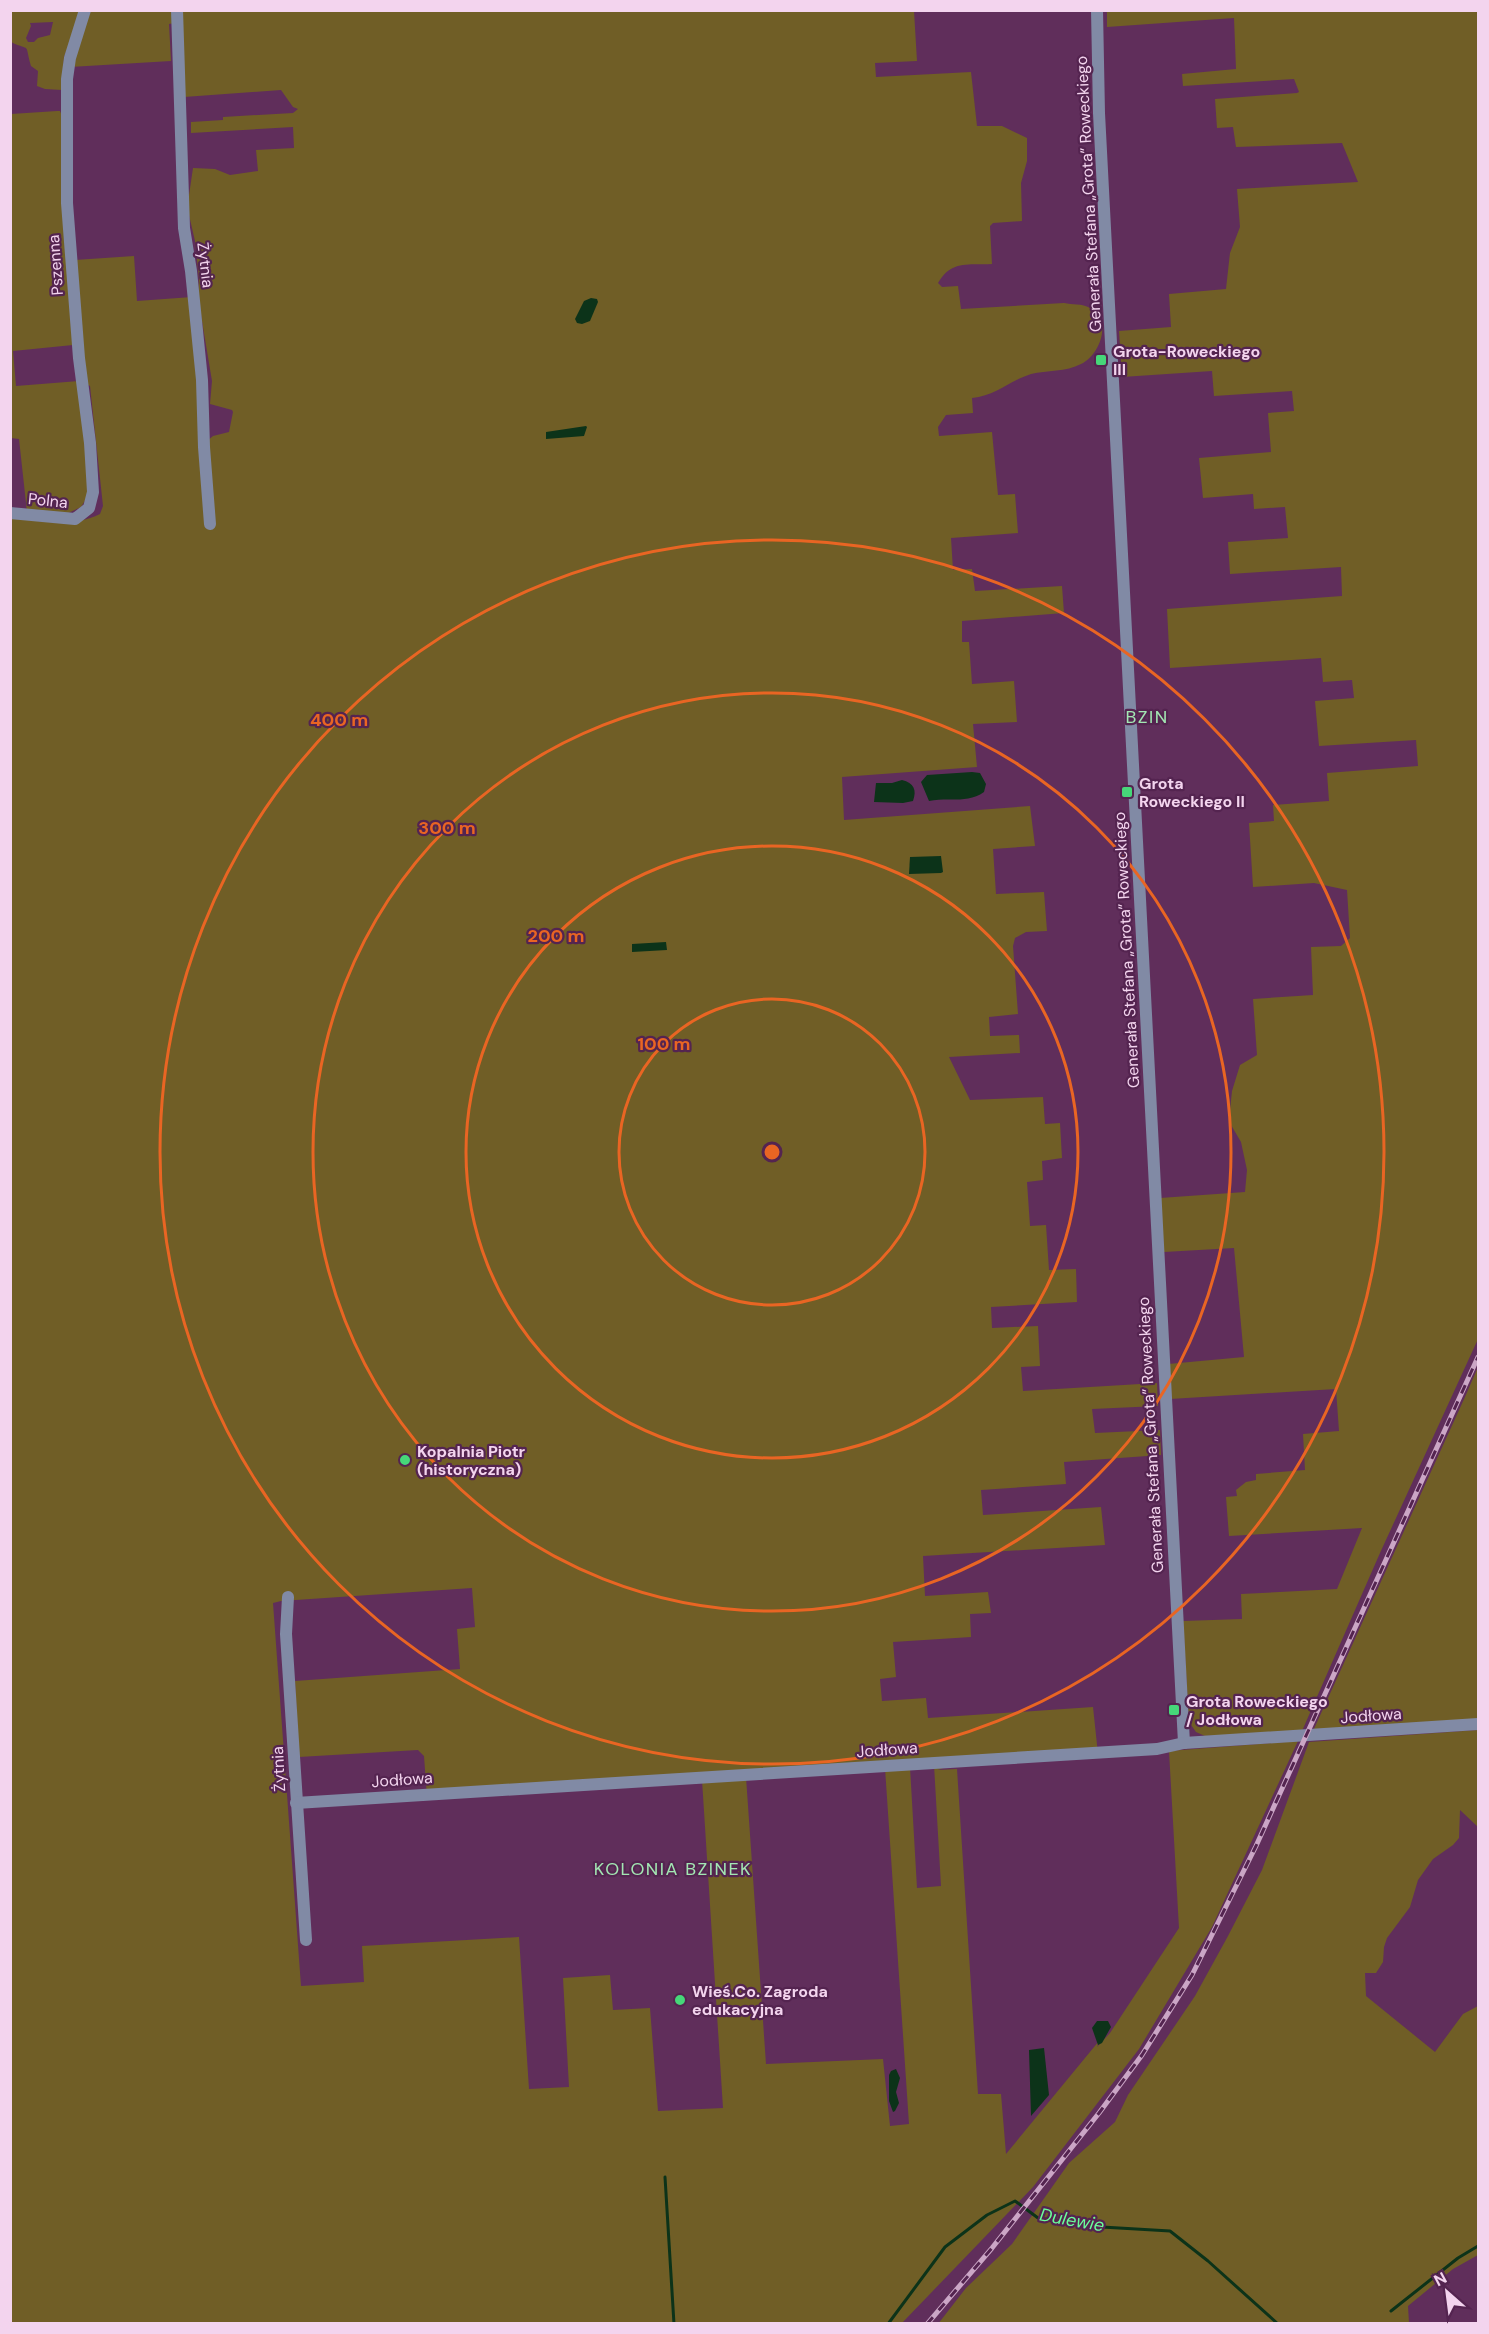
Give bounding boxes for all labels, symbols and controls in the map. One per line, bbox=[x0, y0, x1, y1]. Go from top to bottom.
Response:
street label: Generała Stefana „Grota” Roweckiego bbox=[1071, 55, 1106, 333]
street label: Pszenna bbox=[43, 234, 68, 296]
street label: Żytnia bbox=[192, 241, 219, 289]
place label: Grota-Roweckiego III bbox=[1113, 341, 1260, 380]
marker: Grota-Roweckiego III bbox=[1094, 353, 1108, 367]
street label: Polna bbox=[27, 488, 69, 513]
district label: BZIN bbox=[1125, 705, 1169, 729]
text: 400 m bbox=[310, 708, 368, 732]
place label: Grota Roweckiego II bbox=[1139, 773, 1245, 812]
marker: Grota Roweckiego II bbox=[1120, 785, 1134, 799]
street label: Generała Stefana „Grota” Roweckiego bbox=[1109, 811, 1144, 1089]
text: 300 m bbox=[418, 816, 476, 840]
text: 200 m bbox=[528, 924, 584, 948]
text: 100 m bbox=[637, 1032, 691, 1056]
centre of rings bbox=[762, 1142, 782, 1162]
street label: Generała Stefana „Grota” Roweckiego bbox=[1133, 1296, 1168, 1574]
place label: Kopalnia Piotr (historyczna) bbox=[417, 1441, 526, 1480]
marker: Kopalnia Piotr (historyczna) bbox=[398, 1453, 412, 1467]
place label: Grota Roweckiego / Jodłowa bbox=[1186, 1691, 1328, 1730]
marker: Grota Roweckiego / Jodłowa bbox=[1167, 1703, 1181, 1717]
street label: Jodłowa bbox=[1340, 1703, 1402, 1728]
street label: Jodłowa bbox=[856, 1737, 918, 1762]
street label: Żytnia bbox=[267, 1746, 290, 1792]
street label: Jodłowa bbox=[371, 1767, 433, 1792]
district label: KOLONIA BZINEK bbox=[594, 1857, 752, 1881]
place label: Wieś.Co. Zagroda edukacyjna bbox=[692, 1981, 828, 2020]
marker: Wieś.Co. Zagroda edukacyjna bbox=[673, 1993, 687, 2007]
water label: Dulewie bbox=[1038, 2203, 1106, 2237]
north arrow bbox=[1417, 2262, 1477, 2322]
text: N bbox=[1430, 2267, 1450, 2291]

